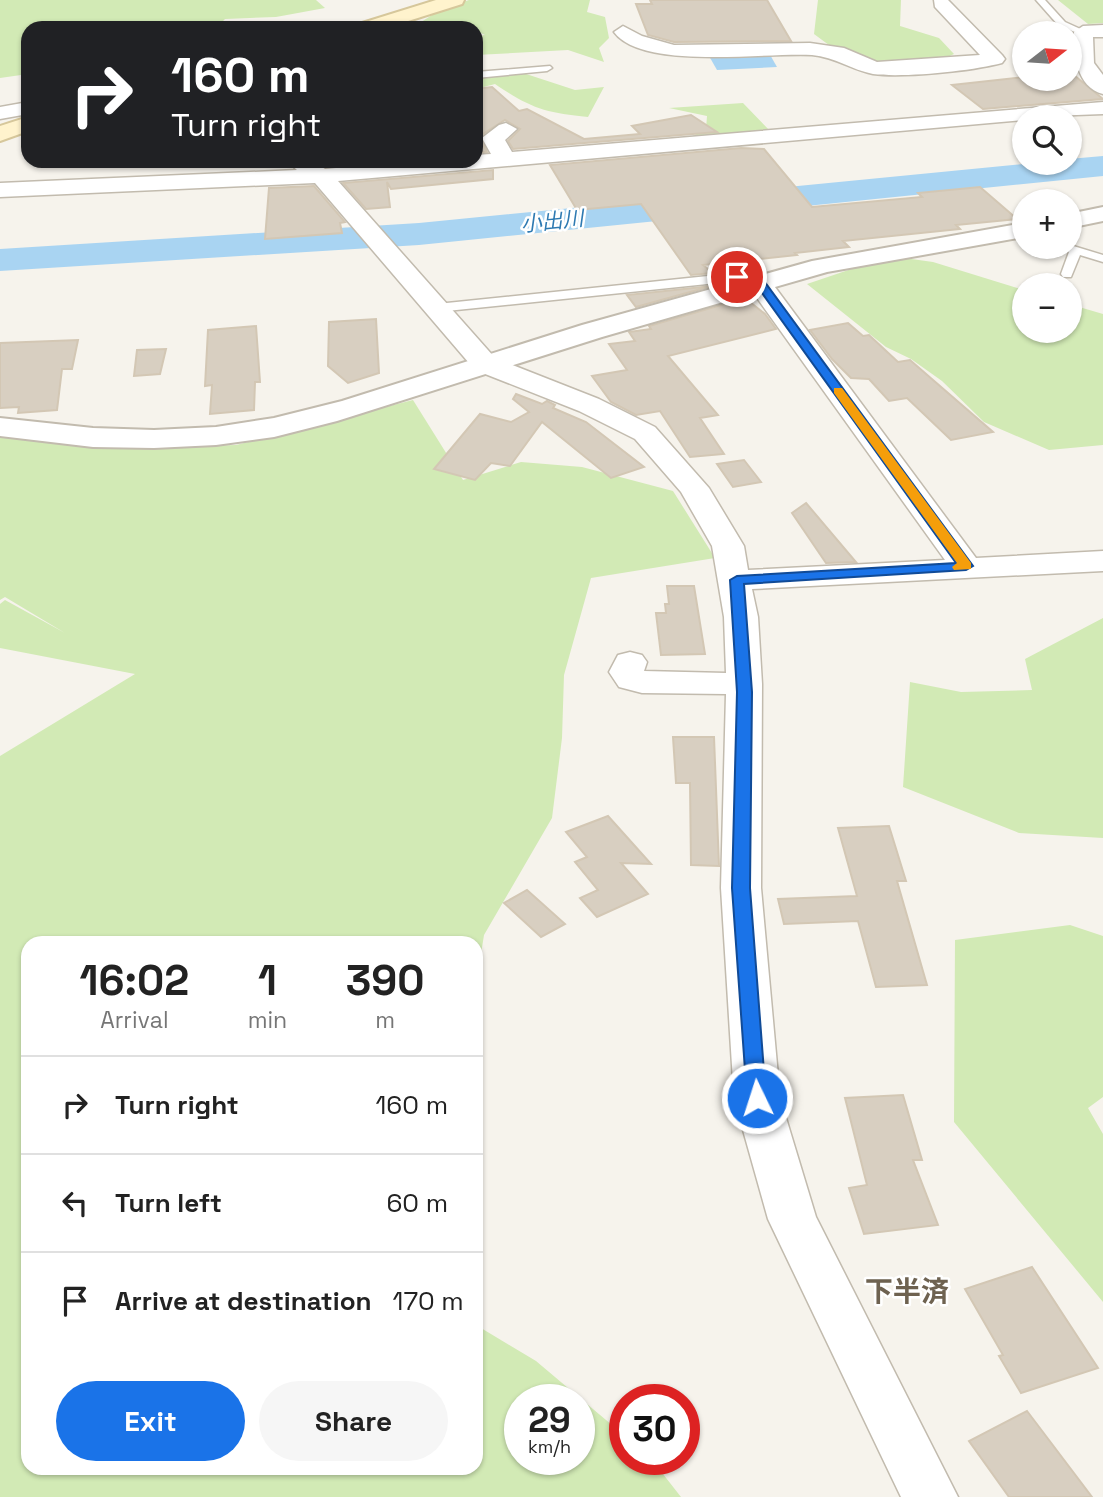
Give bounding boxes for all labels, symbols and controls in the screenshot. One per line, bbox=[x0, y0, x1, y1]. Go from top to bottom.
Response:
north arrow bbox=[1012, 21, 1082, 91]
map controls bbox=[1012, 21, 1082, 343]
text: 160 m bbox=[171, 44, 309, 106]
icon: right bbox=[56, 49, 147, 140]
text: Turn right bbox=[171, 105, 321, 145]
button: search bbox=[1012, 105, 1082, 175]
button: + bbox=[1012, 189, 1082, 259]
water label: 小出川 bbox=[519, 204, 587, 238]
pin bbox=[707, 247, 767, 307]
icon: arrive bbox=[718, 258, 756, 296]
button: − bbox=[1012, 273, 1082, 343]
text: 16:02 bbox=[80, 954, 189, 1007]
text: 1 bbox=[258, 954, 277, 1007]
text: 390 bbox=[346, 954, 424, 1007]
text: Arrival bbox=[100, 1005, 169, 1035]
text: min bbox=[248, 1005, 287, 1035]
text: m bbox=[375, 1005, 395, 1035]
position arrow bbox=[720, 1061, 794, 1135]
icon: right bbox=[56, 1086, 94, 1124]
text: Turn right bbox=[115, 1088, 239, 1122]
text: 160 m bbox=[376, 1088, 448, 1122]
icon: left bbox=[56, 1184, 94, 1222]
text: Turn left bbox=[115, 1186, 222, 1220]
text: 60 m bbox=[386, 1186, 448, 1220]
district label: 下半済 bbox=[865, 1273, 949, 1309]
icon: arrive bbox=[56, 1282, 94, 1320]
text: Arrive at destination bbox=[115, 1284, 372, 1318]
text: 170 m bbox=[393, 1284, 464, 1318]
button: Exit bbox=[56, 1381, 245, 1461]
button: Share bbox=[259, 1381, 448, 1461]
speed limit sign: 30 bbox=[609, 1384, 700, 1475]
text: 29 bbox=[528, 1398, 571, 1442]
text: km/h bbox=[528, 1435, 571, 1458]

